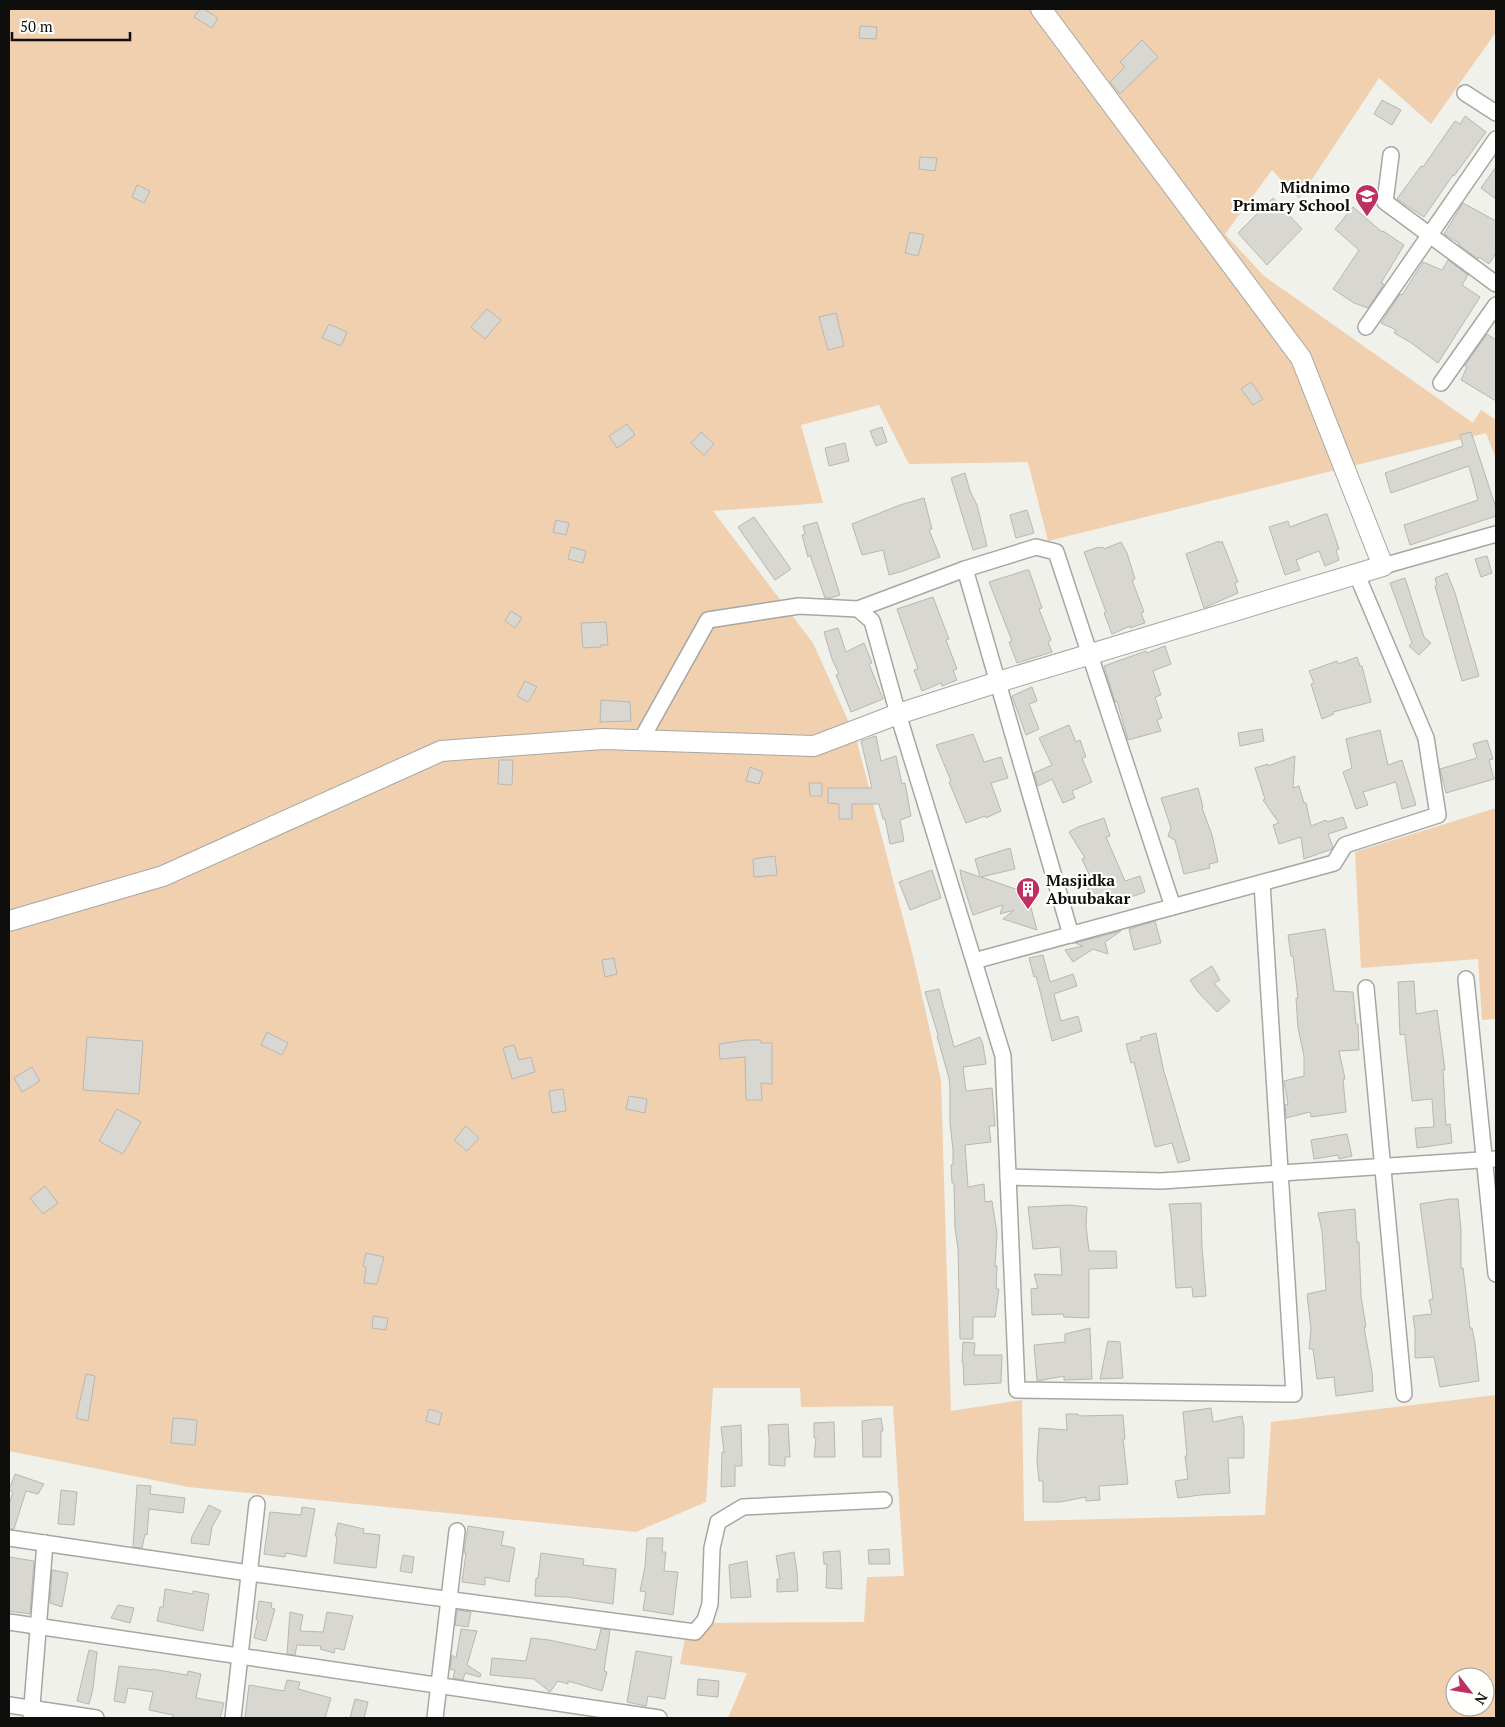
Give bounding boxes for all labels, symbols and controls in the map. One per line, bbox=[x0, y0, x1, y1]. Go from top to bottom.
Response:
scale bar bbox=[12, 10, 130, 42]
text: 50 m bbox=[20, 16, 53, 36]
place label: Midnimo Primary School bbox=[1233, 176, 1350, 216]
school or university icon: Midnimo Primary School bbox=[1354, 183, 1380, 217]
place label: Masjidka Abuubakar bbox=[1046, 869, 1131, 909]
building icon: Masjidka Abuubakar bbox=[1015, 876, 1041, 910]
north arrow bbox=[1445, 1667, 1495, 1717]
text: N bbox=[1470, 1690, 1492, 1709]

